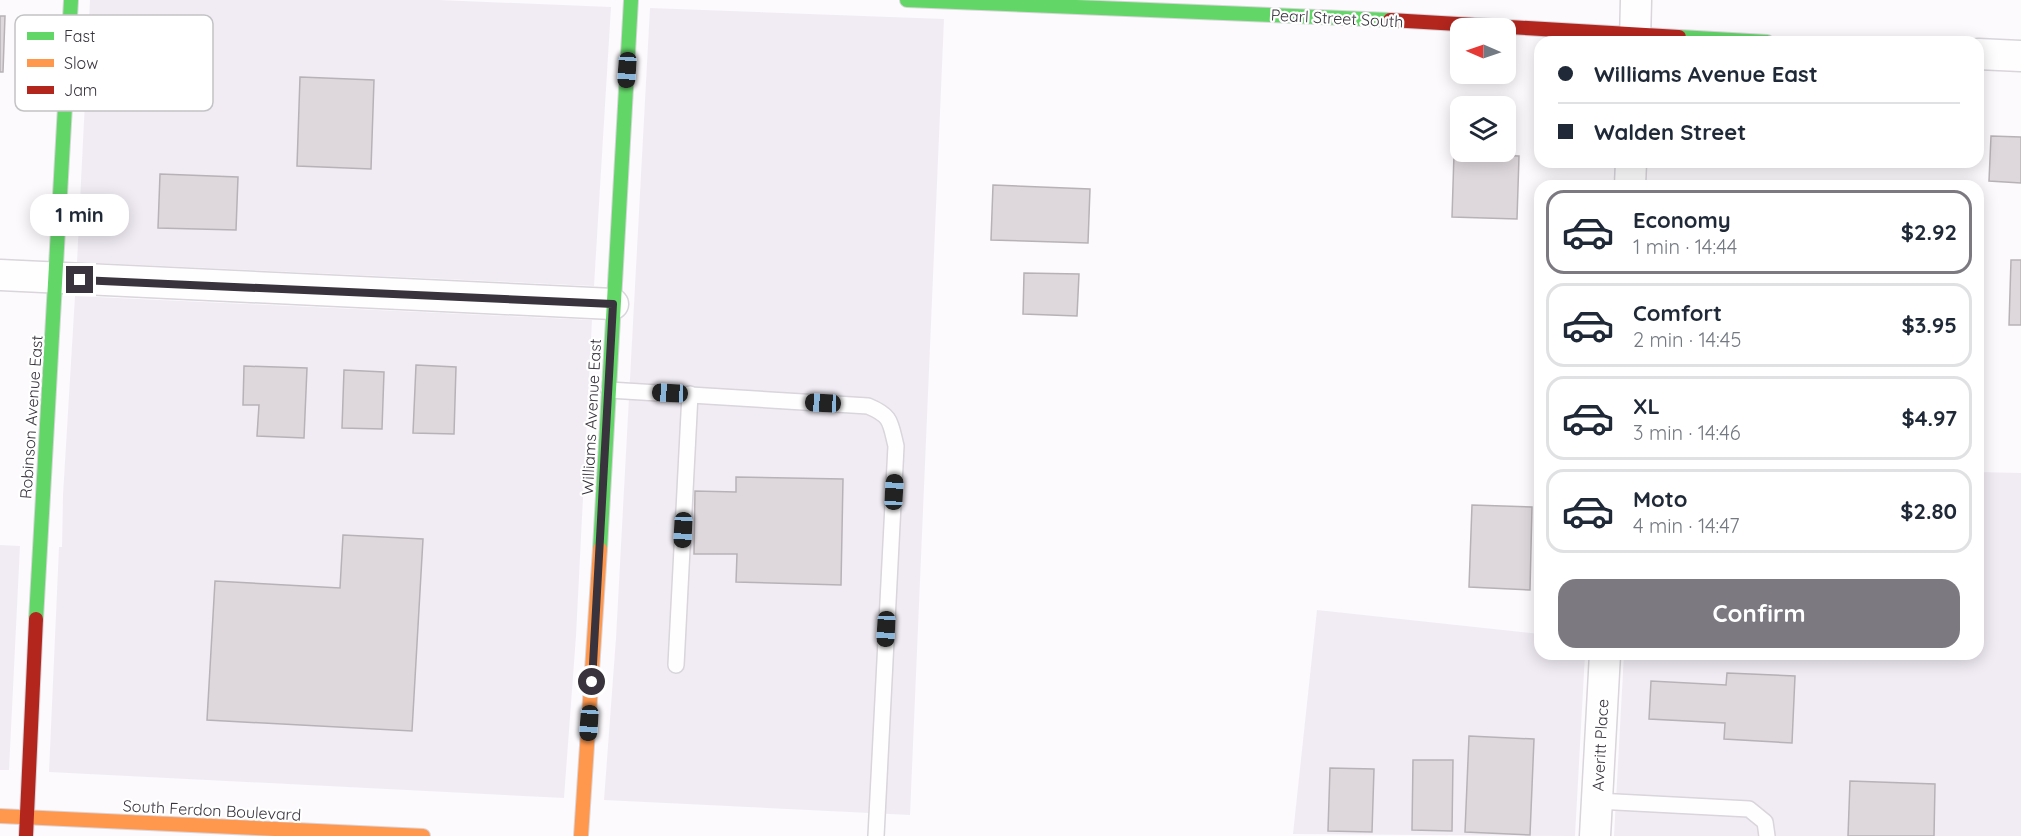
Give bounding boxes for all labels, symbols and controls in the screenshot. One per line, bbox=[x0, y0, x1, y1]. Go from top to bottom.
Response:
street label: Pearl Street South bbox=[1270, 5, 1404, 31]
legend bbox=[15, 15, 213, 111]
north arrow bbox=[1450, 18, 1516, 84]
map controls bbox=[1450, 18, 1516, 162]
text: Fast bbox=[64, 26, 95, 46]
car bbox=[617, 51, 637, 89]
text: Slow bbox=[64, 53, 98, 73]
text: Williams Avenue East bbox=[1594, 60, 1818, 88]
text: Jam bbox=[64, 80, 97, 100]
button: layers bbox=[1450, 96, 1516, 162]
text: Walden Street bbox=[1594, 118, 1746, 146]
callout: 1 min bbox=[31, 193, 130, 235]
text: 1 min bbox=[55, 202, 104, 227]
icon: car bbox=[1561, 205, 1615, 259]
text: Economy bbox=[1633, 206, 1731, 234]
text: $2.92 bbox=[1901, 218, 1957, 246]
text: 1 min · 14:44 bbox=[1633, 234, 1737, 259]
route end bbox=[66, 266, 93, 293]
icon: car bbox=[1561, 298, 1615, 352]
text: Comfort bbox=[1633, 299, 1722, 327]
text: $3.95 bbox=[1901, 311, 1957, 339]
text: 2 min · 14:45 bbox=[1633, 327, 1741, 352]
street label: Robinson Avenue East bbox=[15, 334, 47, 500]
street label: Williams Avenue East bbox=[577, 338, 605, 496]
car bbox=[652, 383, 688, 403]
icon: car bbox=[1561, 391, 1615, 445]
text: XL bbox=[1633, 392, 1660, 420]
car bbox=[805, 393, 841, 413]
text: $4.97 bbox=[1902, 404, 1957, 432]
text: 3 min · 14:46 bbox=[1633, 420, 1741, 445]
car bbox=[884, 474, 904, 510]
icon: car bbox=[1561, 484, 1615, 538]
text: Moto bbox=[1633, 485, 1687, 513]
text: $2.80 bbox=[1900, 497, 1957, 525]
car bbox=[673, 512, 693, 548]
text: 4 min · 14:47 bbox=[1633, 513, 1739, 538]
button: Confirm bbox=[1558, 579, 1960, 648]
car bbox=[876, 611, 896, 647]
route start bbox=[578, 668, 605, 695]
street label: Averitt Place bbox=[1588, 698, 1612, 792]
car bbox=[579, 704, 599, 742]
street label: South Ferdon Boulevard bbox=[122, 795, 302, 825]

